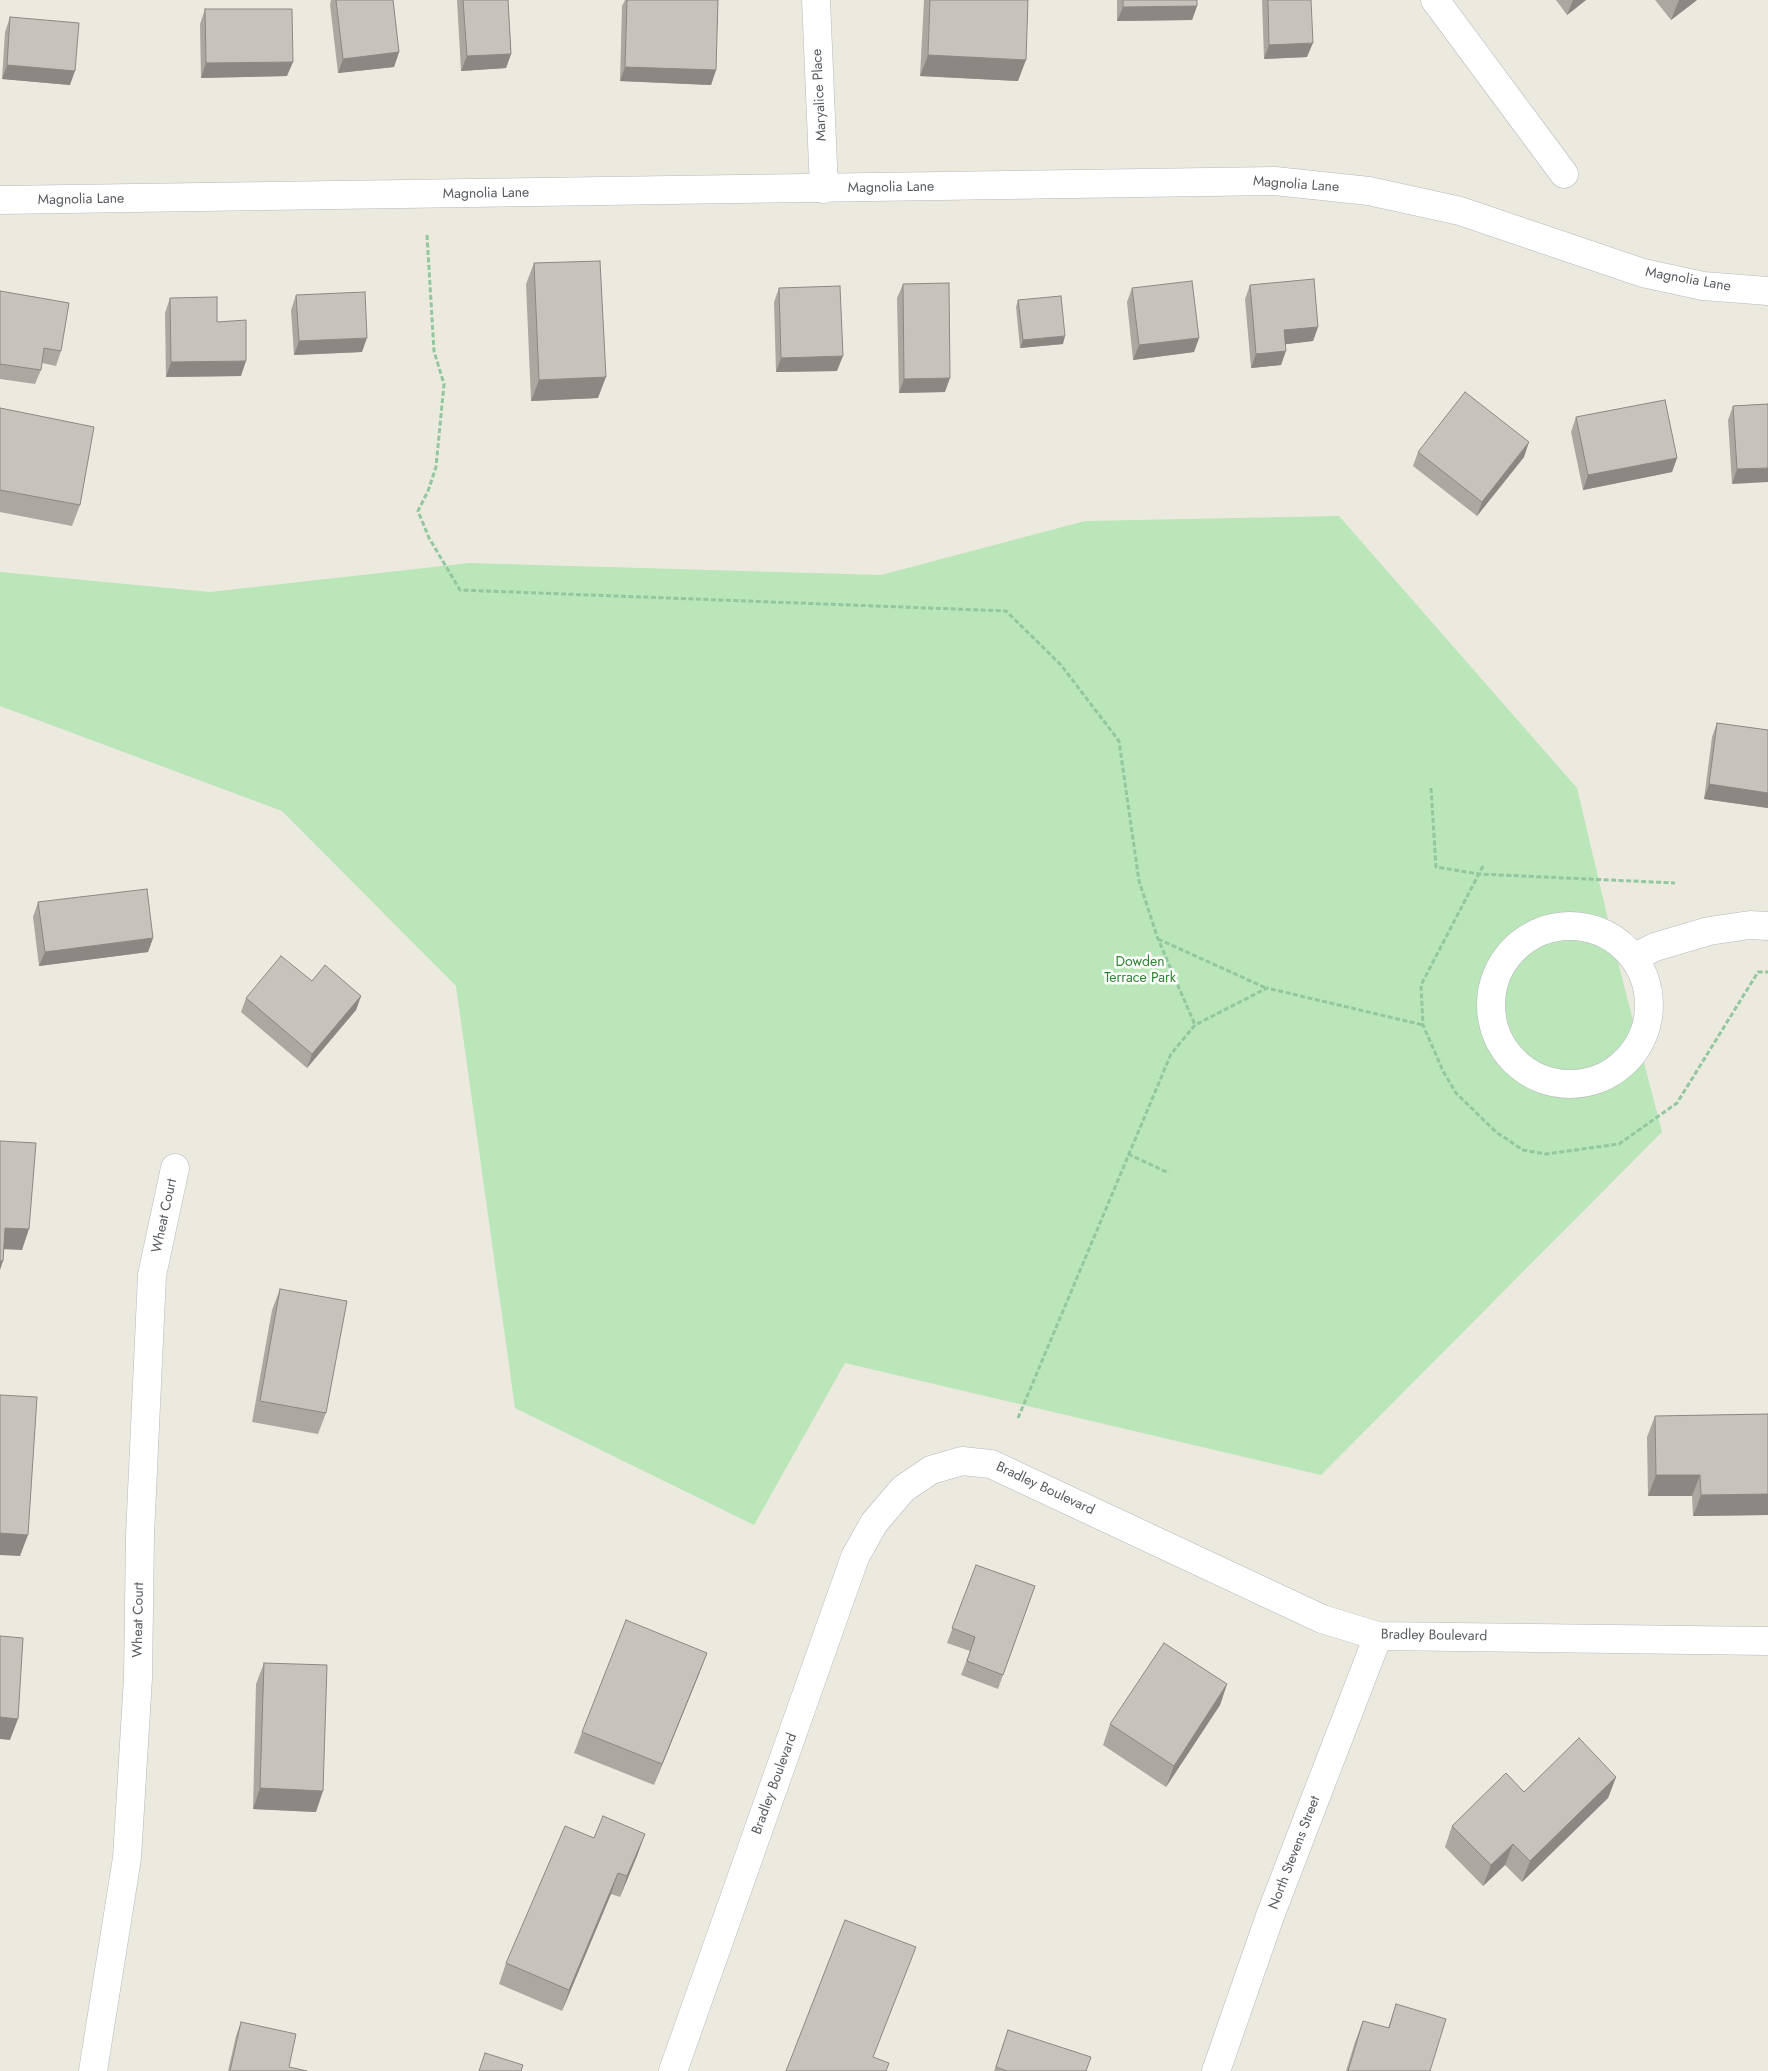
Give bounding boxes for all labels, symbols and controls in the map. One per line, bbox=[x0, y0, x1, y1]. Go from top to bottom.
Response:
street label: Maryalice Place bbox=[809, 48, 831, 142]
street label: Magnolia Lane bbox=[1252, 174, 1340, 196]
street label: Magnolia Lane bbox=[848, 179, 934, 197]
street label: Magnolia Lane bbox=[443, 185, 529, 203]
street label: Magnolia Lane bbox=[38, 191, 124, 209]
street label: Magnolia Lane bbox=[1644, 264, 1732, 296]
park label: Dowden Terrace Park bbox=[1104, 955, 1176, 988]
street label: Wheat Court bbox=[149, 1177, 181, 1255]
street label: Bradley Boulevard bbox=[993, 1459, 1097, 1519]
street label: Wheat Court bbox=[130, 1582, 148, 1658]
street label: Bradley Boulevard bbox=[1381, 1627, 1487, 1645]
street label: Bradley Boulevard bbox=[749, 1731, 801, 1837]
street label: North Stevens Street bbox=[1266, 1794, 1324, 1912]

